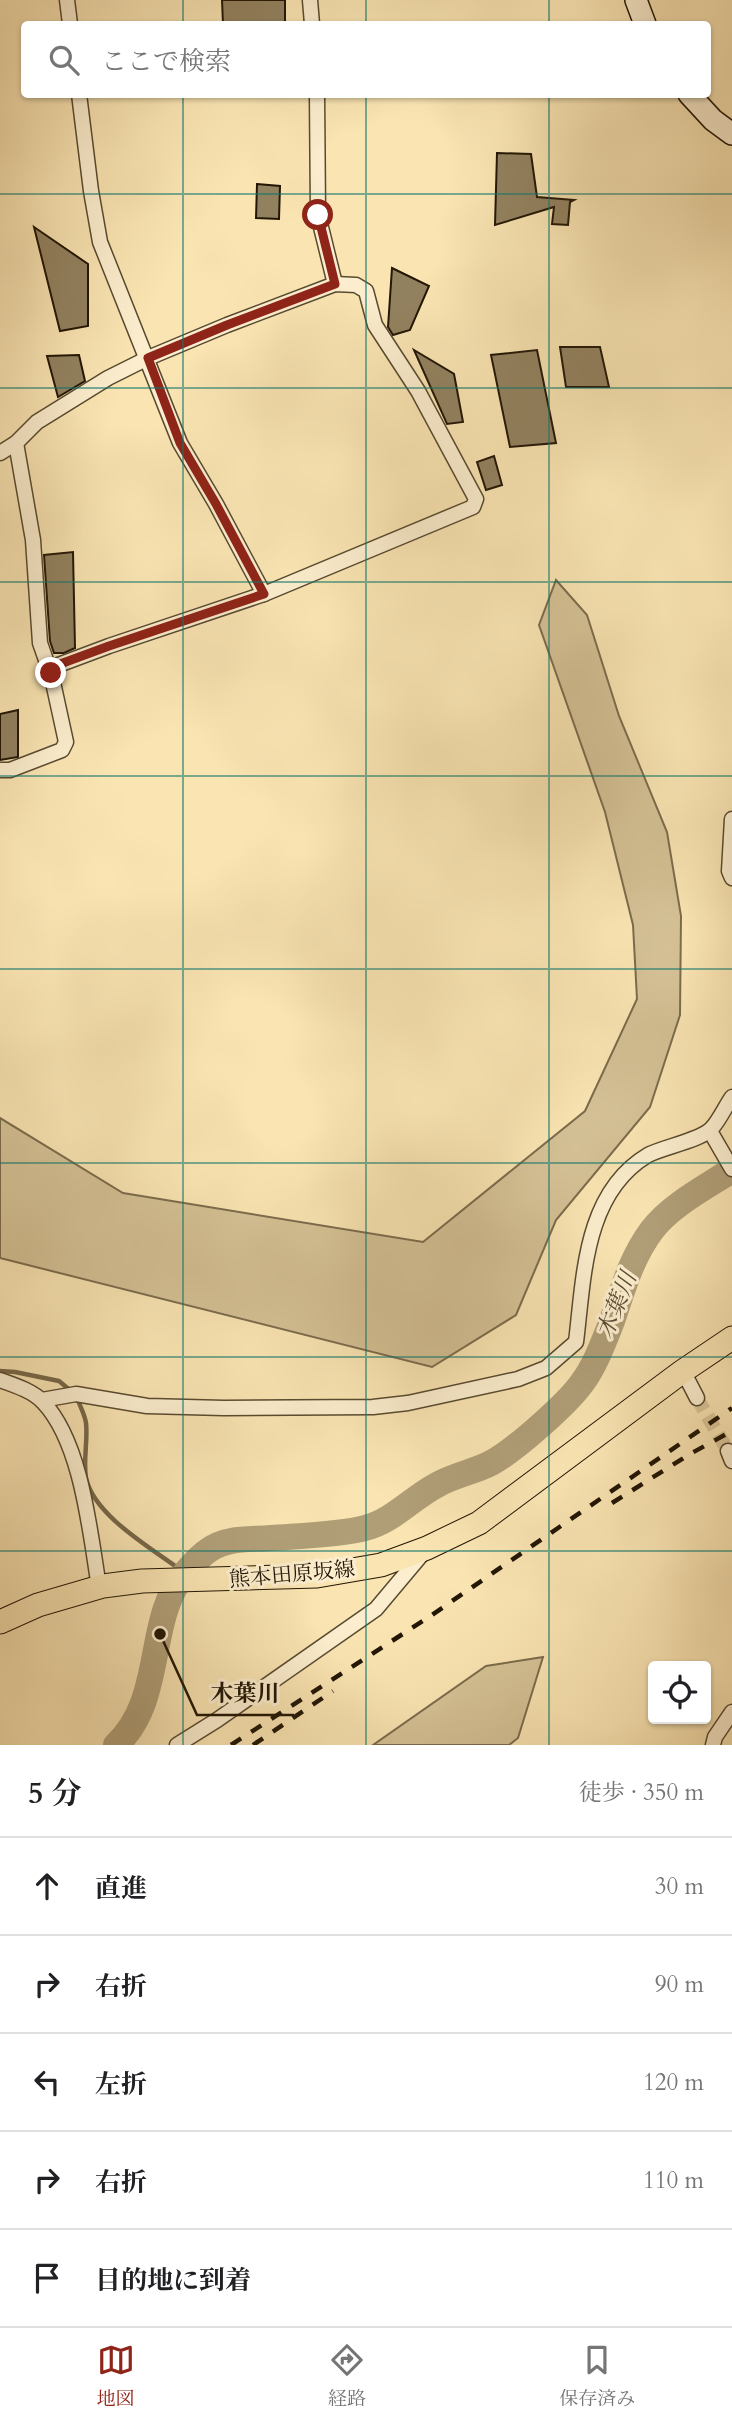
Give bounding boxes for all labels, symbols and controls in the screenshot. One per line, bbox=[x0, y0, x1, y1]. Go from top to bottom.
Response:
search box bbox=[21, 21, 711, 98]
icon: search bbox=[45, 41, 83, 79]
text: ここで検索 bbox=[101, 44, 231, 79]
route start bbox=[302, 199, 333, 230]
route end bbox=[35, 657, 66, 688]
water label: 木葉川 bbox=[589, 1265, 645, 1343]
street label: 熊本田原坂線 bbox=[228, 1555, 356, 1594]
map controls bbox=[648, 1661, 711, 1724]
button: locate bbox=[648, 1661, 711, 1724]
callout: 木葉川 bbox=[197, 1671, 294, 1715]
text: 木葉川 bbox=[211, 1678, 280, 1709]
text: 5 分 bbox=[28, 1773, 81, 1814]
text: 徒歩 · 350 m bbox=[579, 1777, 704, 1808]
icon: ahead bbox=[28, 1867, 66, 1905]
text: 直進 bbox=[95, 1871, 147, 1906]
text: 30 m bbox=[655, 1871, 704, 1902]
icon: right bbox=[28, 1965, 66, 2003]
text: 右折 bbox=[95, 1969, 147, 2004]
text: 90 m bbox=[655, 1969, 704, 2000]
icon: left bbox=[28, 2063, 66, 2101]
text: 左折 bbox=[95, 2067, 147, 2102]
text: 120 m bbox=[643, 2067, 704, 2098]
icon: right bbox=[28, 2161, 66, 2199]
text: 右折 bbox=[95, 2165, 147, 2200]
text: 110 m bbox=[643, 2165, 704, 2196]
icon: arrive bbox=[28, 2259, 66, 2297]
text: 目的地に到着 bbox=[95, 2263, 251, 2298]
tab: 地図 bbox=[97, 2341, 135, 2412]
tab: 経路 bbox=[328, 2341, 366, 2412]
tab: 保存済み bbox=[559, 2341, 635, 2412]

